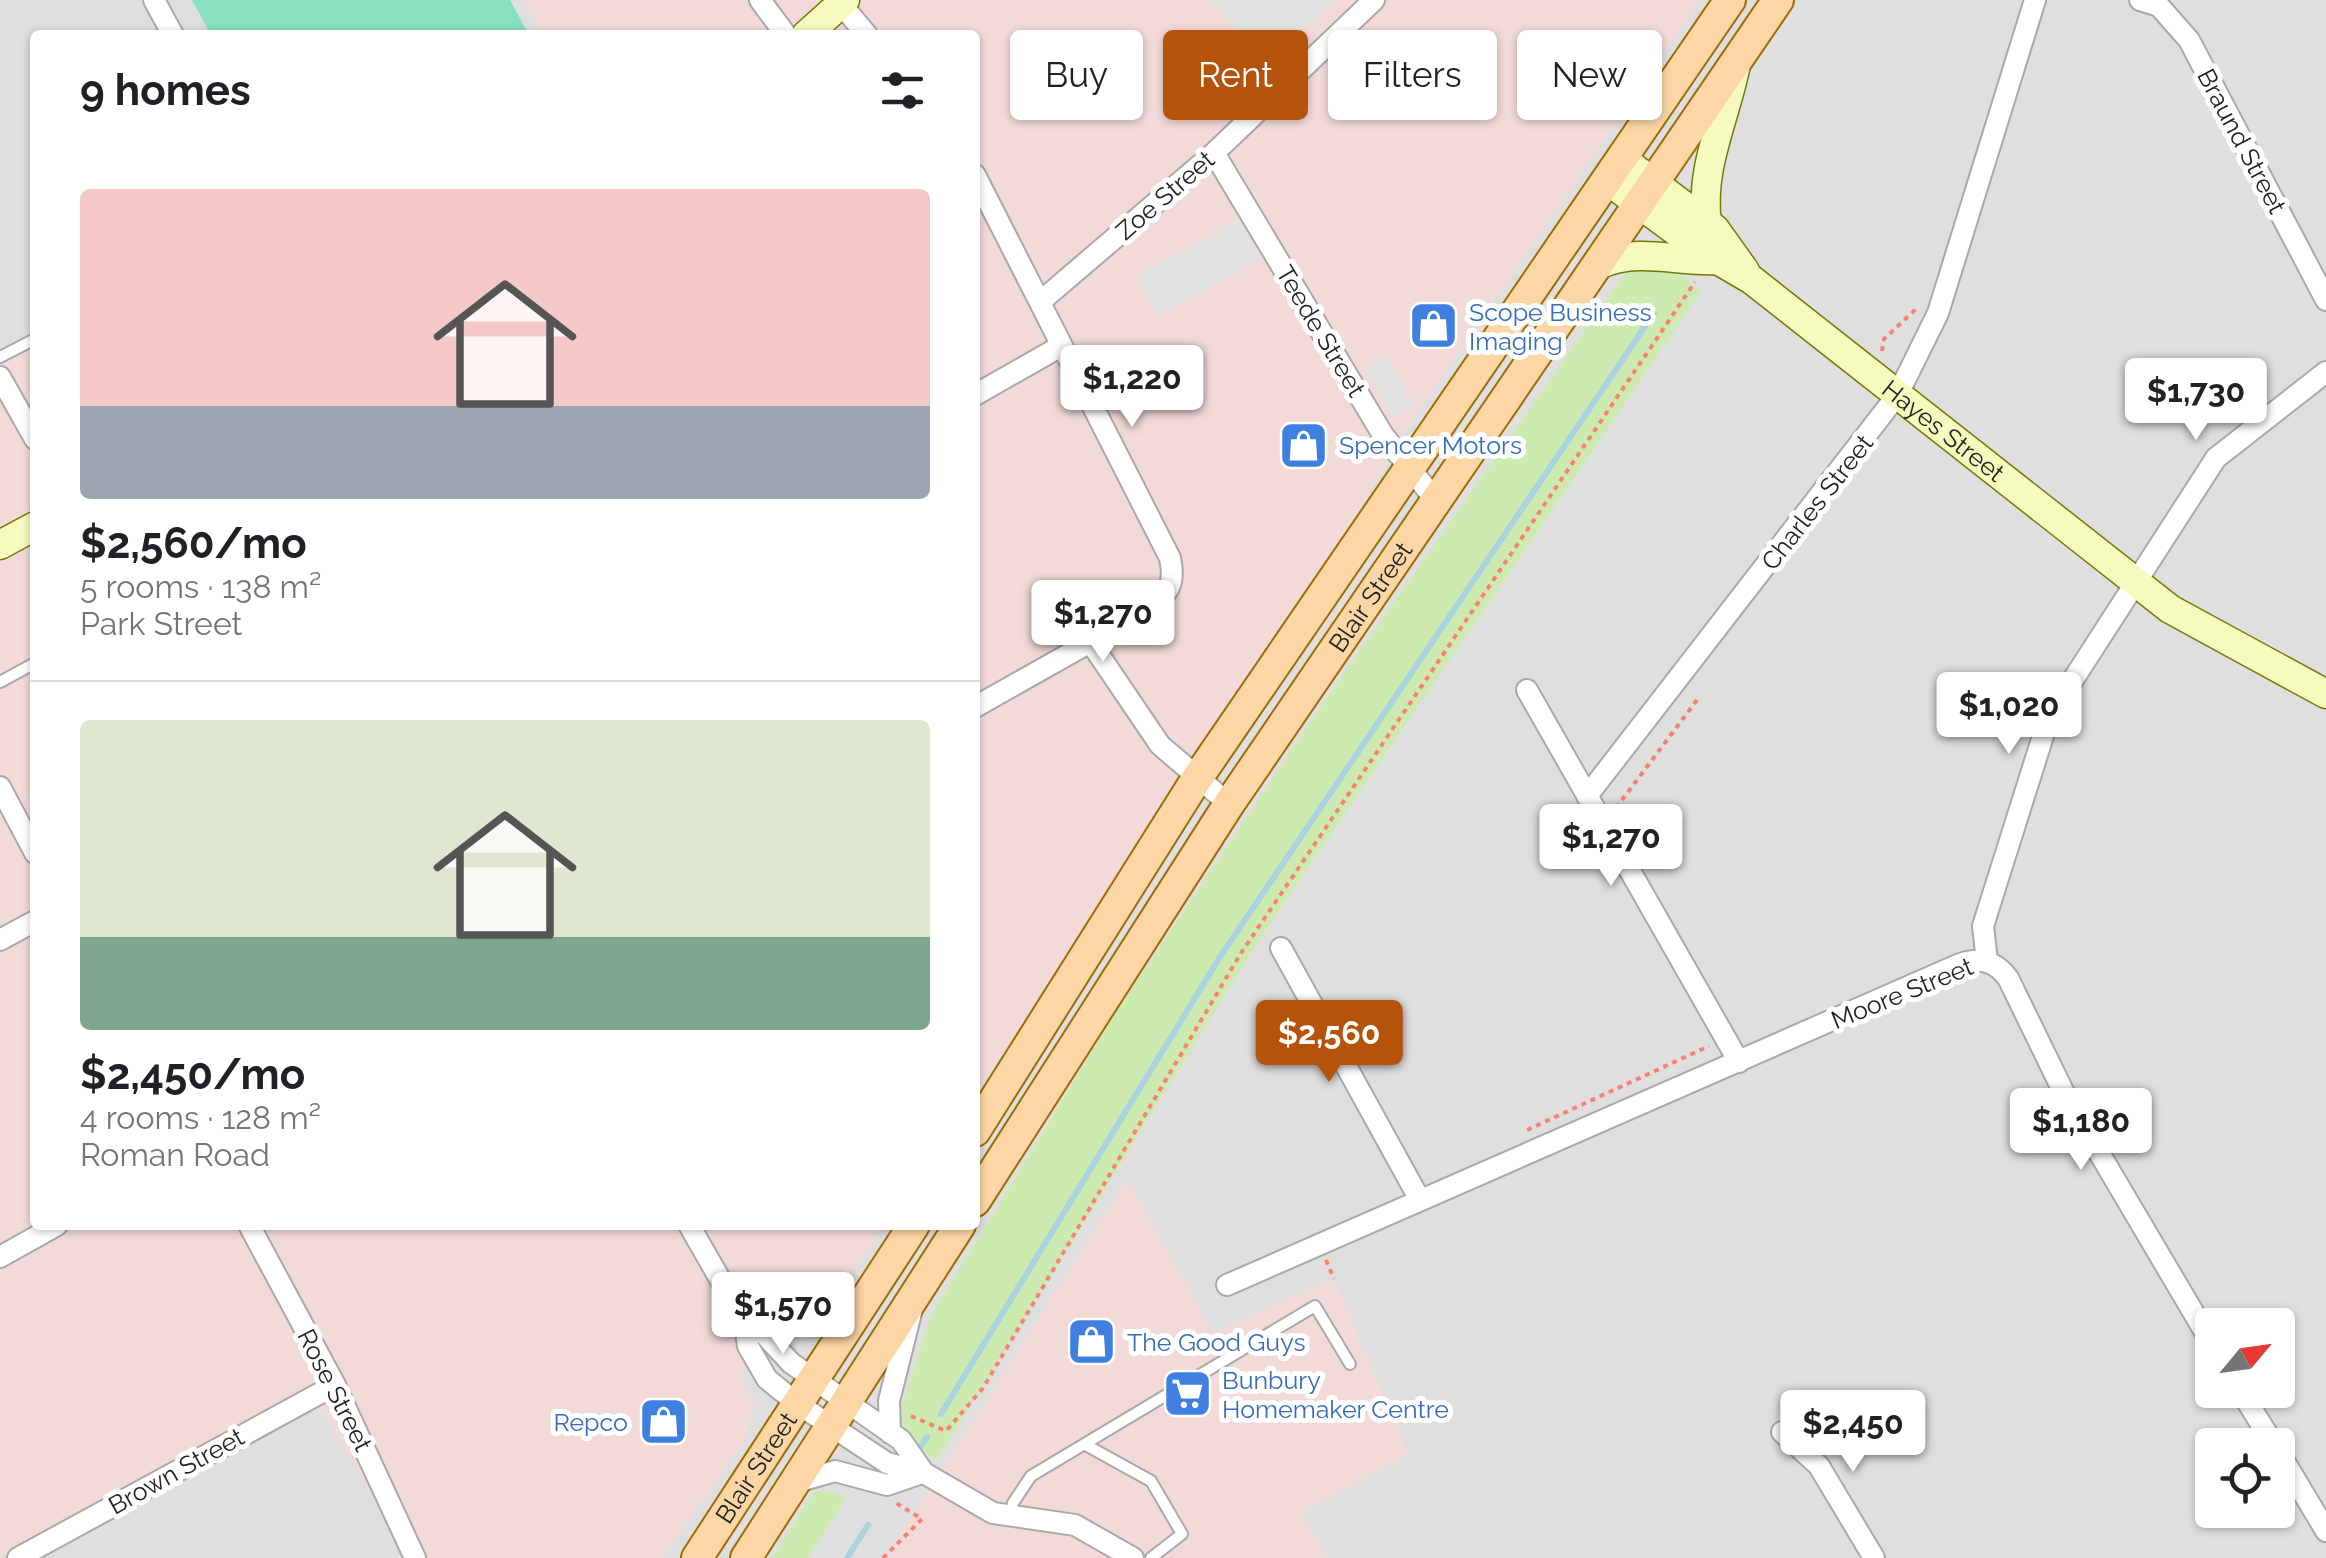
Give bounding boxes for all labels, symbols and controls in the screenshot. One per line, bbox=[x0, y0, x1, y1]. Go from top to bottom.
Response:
chip: Buy bbox=[1010, 30, 1143, 120]
chip: Rent bbox=[1163, 30, 1308, 120]
chip: Filters bbox=[1328, 30, 1497, 120]
chip: New bbox=[1517, 30, 1662, 120]
icon: filters bbox=[875, 63, 930, 118]
street label: Braund Street bbox=[2191, 63, 2293, 219]
text: 9 homes bbox=[80, 66, 251, 115]
street label: Zoe Street bbox=[1110, 144, 1221, 246]
icon: home bbox=[415, 254, 595, 434]
street label: Teede Street bbox=[1270, 260, 1372, 403]
place label: Scope Business Imaging bbox=[1469, 297, 1652, 356]
shop icon: Scope Business Imaging bbox=[1408, 300, 1460, 352]
pin: $1,220 bbox=[1051, 345, 1213, 430]
pin: $1,730 bbox=[2115, 358, 2277, 443]
text: $1,220 bbox=[1082, 359, 1182, 396]
text: $1,730 bbox=[2147, 372, 2245, 409]
street label: Hayes Street bbox=[1876, 373, 2011, 488]
shop icon: Spencer Motors bbox=[1278, 419, 1330, 471]
street label: Charles Street bbox=[1755, 428, 1879, 576]
place label: Spencer Motors bbox=[1339, 430, 1522, 460]
text: $2,560/mo bbox=[80, 519, 307, 568]
street label: Blair Street bbox=[1322, 536, 1419, 658]
text: 5 rooms · 138 m² bbox=[80, 568, 321, 605]
pin: $1,270 bbox=[1022, 580, 1184, 665]
text: $1,270 bbox=[1053, 594, 1153, 631]
text: Park Street bbox=[80, 605, 242, 642]
pin: $1,020 bbox=[1928, 672, 2090, 757]
text: $1,020 bbox=[1959, 686, 2059, 723]
icon: home bbox=[415, 785, 595, 965]
pin: $1,270 bbox=[1530, 804, 1692, 889]
text: $1,270 bbox=[1561, 818, 1661, 855]
street label: Moore Street bbox=[1827, 951, 1978, 1035]
pin: $2,560 bbox=[1248, 1000, 1410, 1085]
text: $2,560 bbox=[1278, 1014, 1380, 1051]
text: $2,450/mo bbox=[80, 1050, 305, 1099]
pin: $1,180 bbox=[2000, 1088, 2162, 1173]
text: 4 rooms · 128 m² bbox=[80, 1099, 321, 1136]
text: $1,180 bbox=[2032, 1102, 2130, 1139]
text: Roman Road bbox=[80, 1136, 270, 1173]
pin: $1,570 bbox=[702, 1272, 864, 1357]
text: $1,570 bbox=[734, 1286, 832, 1323]
north arrow bbox=[2195, 1308, 2295, 1408]
map controls bbox=[2195, 1308, 2295, 1528]
shop icon: The Good Guys bbox=[1066, 1316, 1118, 1368]
street label: Rose Street bbox=[291, 1324, 379, 1457]
place label: The Good Guys bbox=[1127, 1327, 1306, 1357]
place label: Bunbury Homemaker Centre bbox=[1222, 1365, 1449, 1424]
supermarket icon: Bunbury Homemaker Centre bbox=[1161, 1368, 1213, 1420]
pin: $2,450 bbox=[1772, 1390, 1934, 1475]
shop icon: Repco bbox=[637, 1396, 689, 1448]
text: $2,450 bbox=[1802, 1404, 1904, 1441]
street label: Blair Street bbox=[709, 1406, 803, 1529]
place label: Repco bbox=[554, 1407, 628, 1437]
street label: Brown Street bbox=[103, 1421, 249, 1520]
button: locate bbox=[2195, 1428, 2295, 1528]

